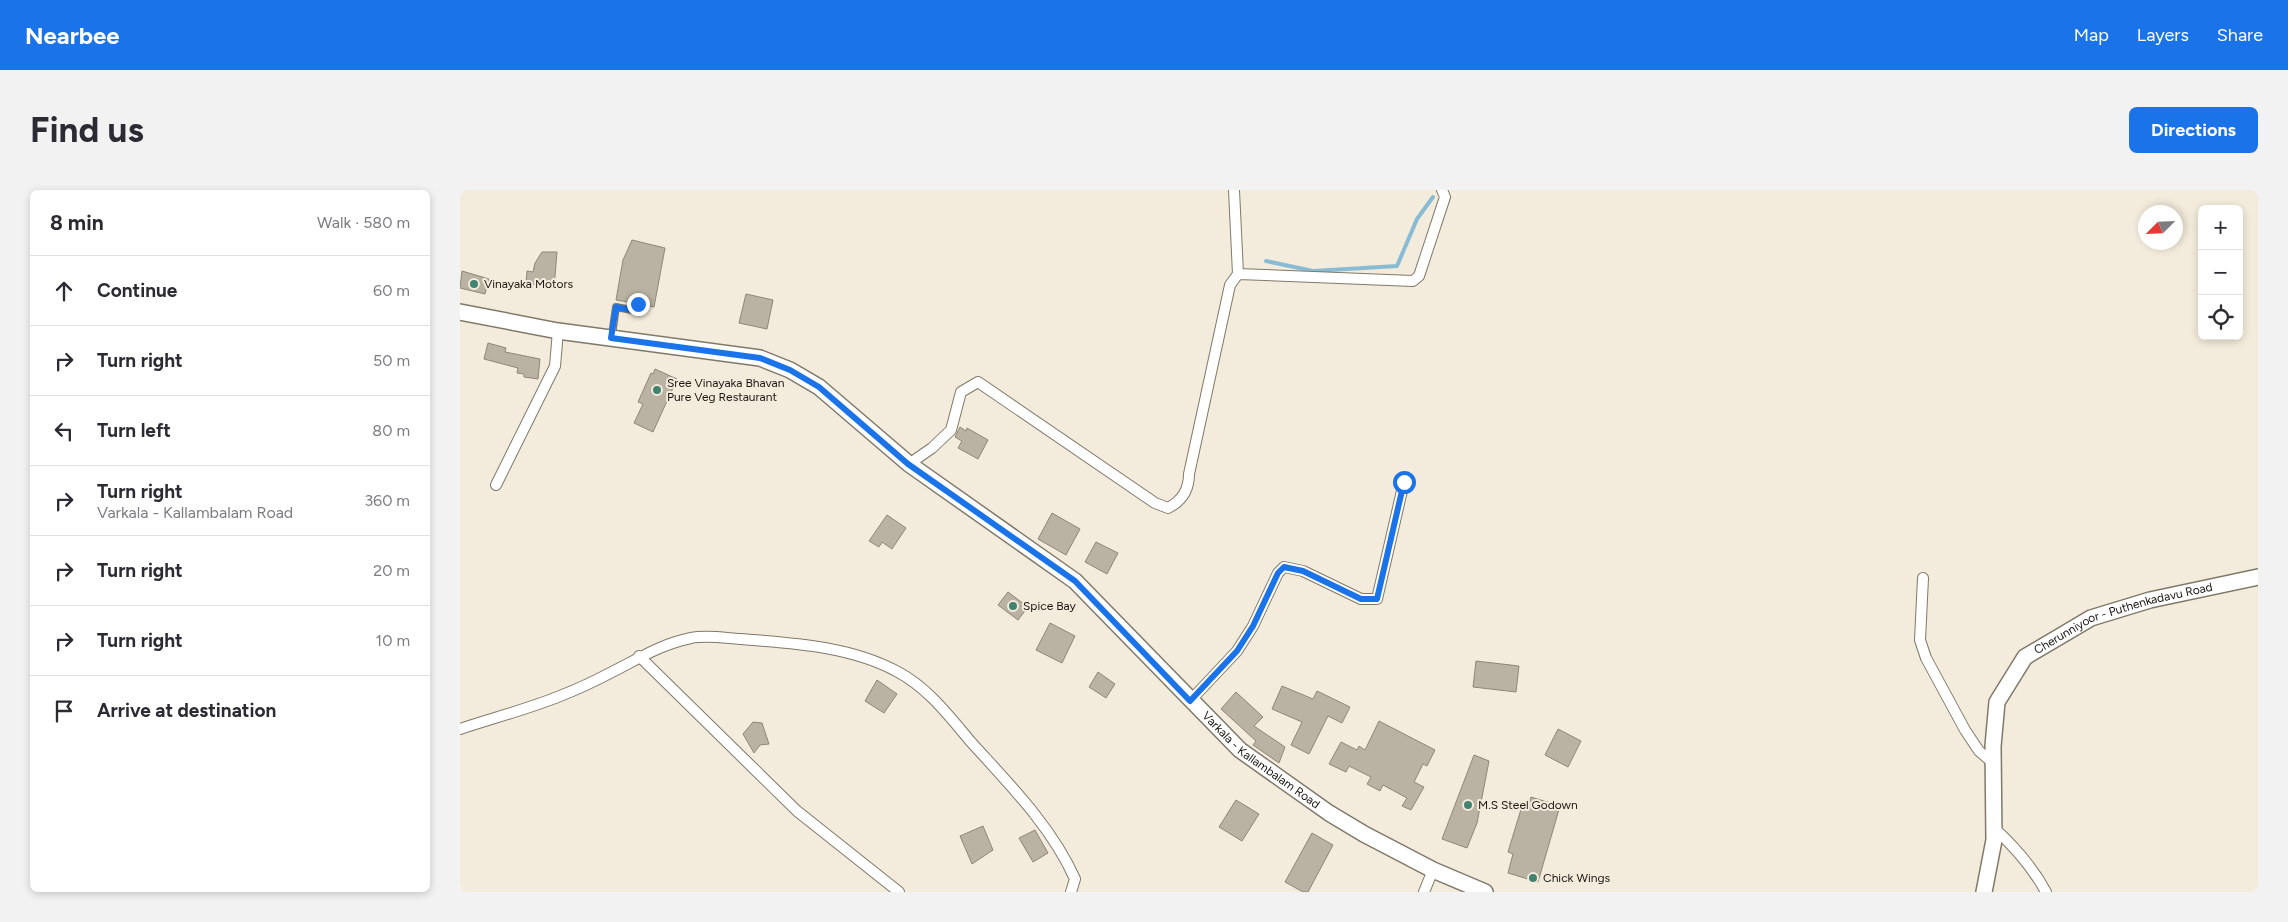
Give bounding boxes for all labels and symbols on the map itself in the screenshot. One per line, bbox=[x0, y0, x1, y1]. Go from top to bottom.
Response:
north arrow bbox=[2138, 205, 2183, 250]
place label: Vinayaka Motors bbox=[484, 277, 574, 291]
marker: Vinayaka Motors bbox=[468, 278, 480, 290]
route end bbox=[627, 293, 650, 316]
place label: Sree Vinayaka Bhavan Pure Veg Restaurant bbox=[667, 376, 785, 404]
marker: Sree Vinayaka Bhavan Pure Veg Restaurant bbox=[651, 384, 663, 396]
route start bbox=[1393, 471, 1416, 494]
street label: Cherunniyoor - Puthenkadavu Road bbox=[2031, 580, 2214, 657]
place label: Spice Bay bbox=[1023, 599, 1077, 613]
marker: Spice Bay bbox=[1007, 600, 1019, 612]
street label: Varkala - Kallambalam Road bbox=[1199, 709, 1323, 811]
place label: M.S Steel Godown bbox=[1478, 798, 1578, 812]
marker: M.S Steel Godown bbox=[1462, 799, 1474, 811]
place label: Chick Wings bbox=[1543, 871, 1610, 885]
marker: Chick Wings bbox=[1527, 872, 1539, 884]

